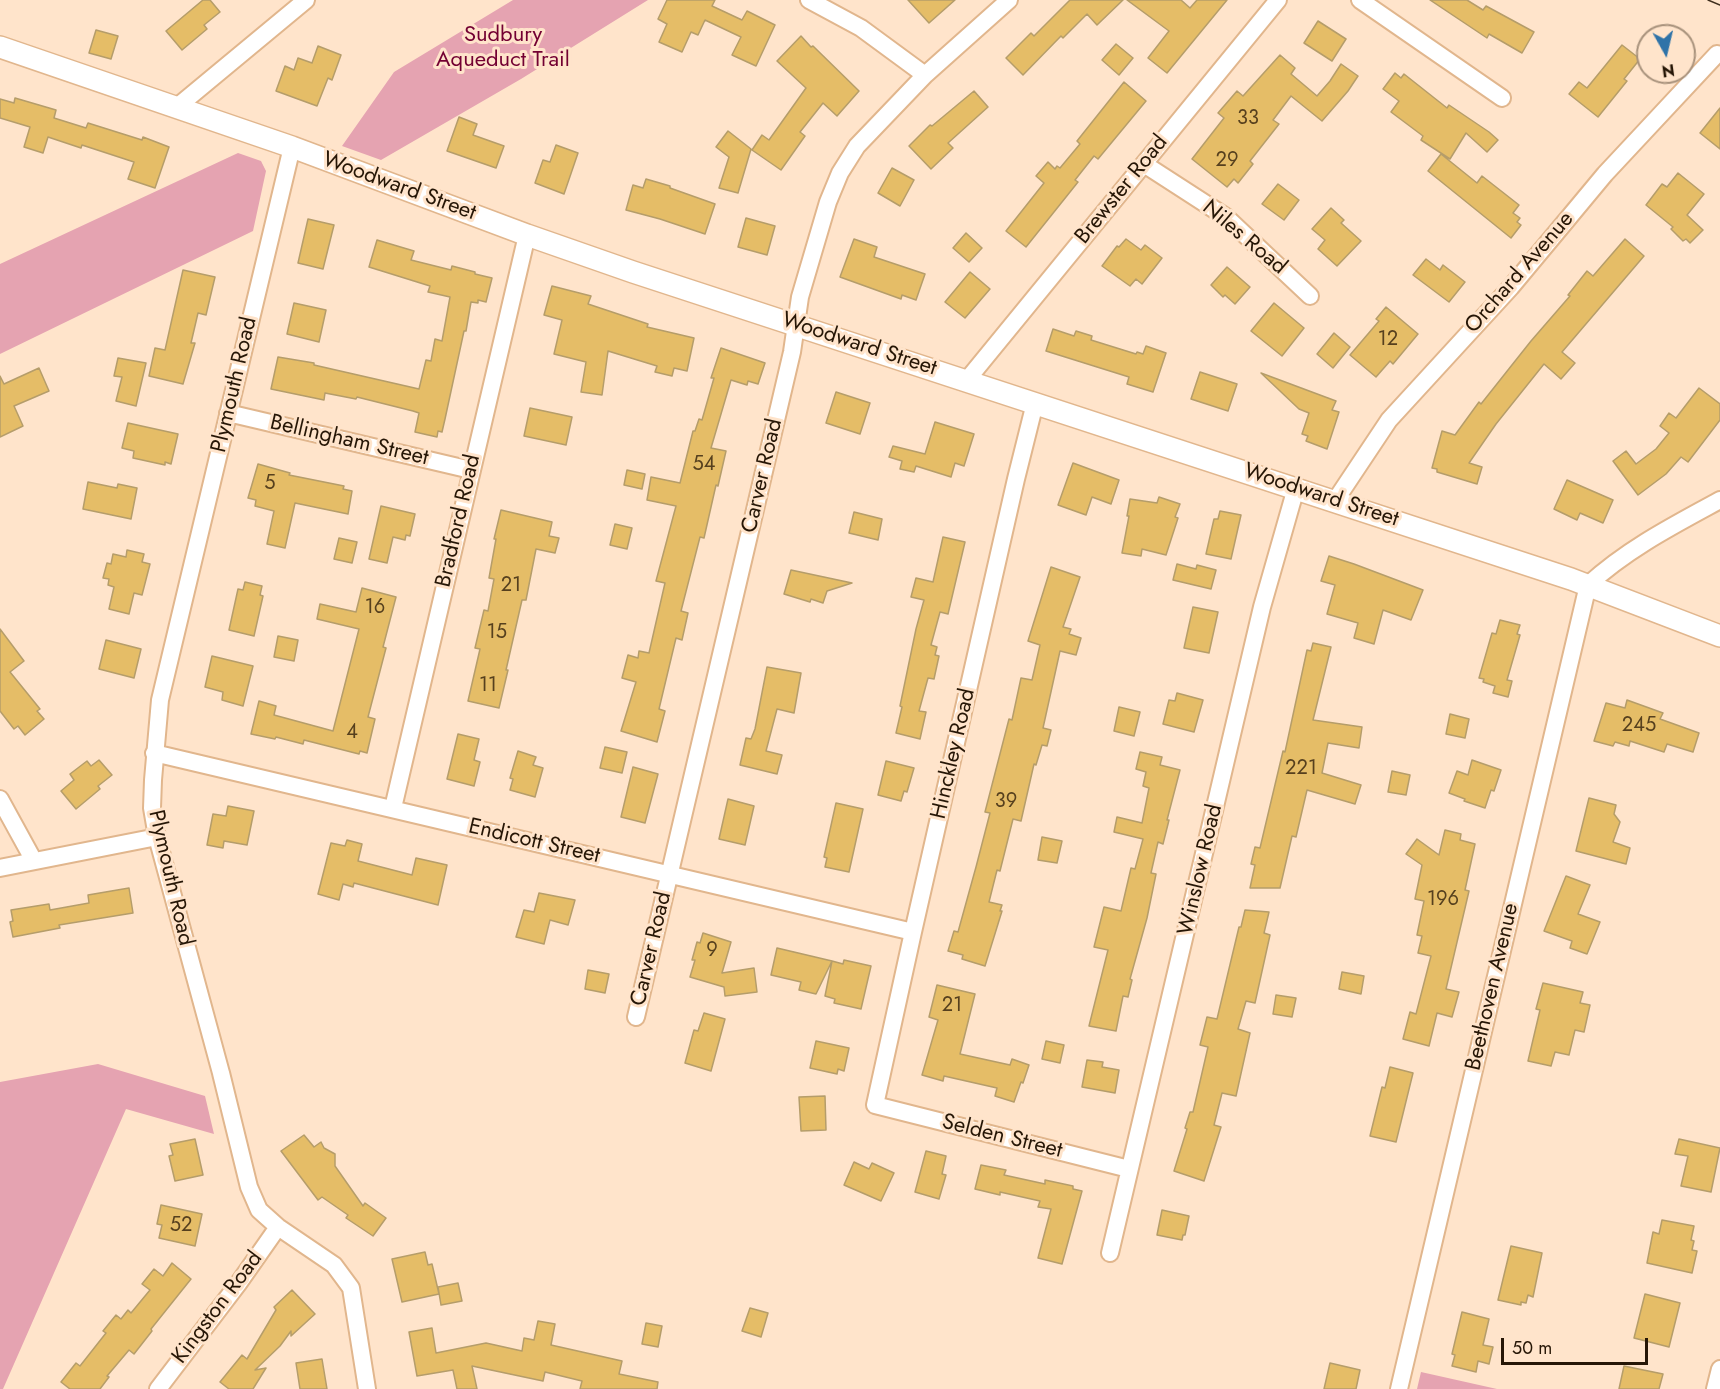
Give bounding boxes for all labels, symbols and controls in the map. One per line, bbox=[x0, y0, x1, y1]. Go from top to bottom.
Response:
park label: Sudbury Aqueduct Trail bbox=[436, 23, 570, 74]
north arrow bbox=[1636, 24, 1696, 84]
text: N bbox=[1660, 58, 1676, 83]
house number: 33 bbox=[1237, 107, 1259, 131]
street label: Brewster Road bbox=[1070, 130, 1174, 250]
street label: Woodward Street bbox=[319, 147, 479, 227]
house number: 29 bbox=[1216, 149, 1238, 173]
street label: Niles Road bbox=[1196, 195, 1292, 281]
street label: Orchard Avenue bbox=[1460, 207, 1580, 339]
street label: Woodward Street bbox=[778, 308, 940, 382]
street label: Plymouth Road bbox=[207, 315, 263, 455]
house number: 12 bbox=[1378, 328, 1398, 352]
street label: Bellingham Street bbox=[267, 410, 431, 472]
street label: Carver Road bbox=[737, 416, 789, 536]
street label: Bradford Road bbox=[431, 452, 487, 590]
house number: 54 bbox=[693, 453, 715, 477]
street label: Woodward Street bbox=[1240, 459, 1402, 533]
house number: 5 bbox=[264, 472, 276, 496]
house number: 21 bbox=[501, 574, 521, 598]
house number: 16 bbox=[365, 596, 385, 620]
house number: 15 bbox=[487, 621, 507, 645]
house number: 11 bbox=[479, 674, 497, 698]
street label: Hinckley Road bbox=[926, 686, 982, 822]
house number: 245 bbox=[1622, 714, 1656, 738]
house number: 4 bbox=[346, 721, 358, 745]
house number: 221 bbox=[1285, 757, 1317, 781]
house number: 39 bbox=[995, 790, 1017, 814]
street label: Winslow Road bbox=[1173, 802, 1229, 938]
street label: Plymouth Road bbox=[142, 808, 198, 948]
street label: Endicott Street bbox=[466, 814, 602, 870]
house number: 196 bbox=[1427, 888, 1459, 912]
street label: Carver Road bbox=[626, 889, 678, 1009]
street label: Beethoven Avenue bbox=[1461, 901, 1525, 1073]
house number: 9 bbox=[706, 939, 718, 963]
house number: 21 bbox=[942, 994, 962, 1018]
street label: Selden Street bbox=[939, 1109, 1065, 1165]
house number: 52 bbox=[170, 1214, 192, 1238]
street label: Kingston Road bbox=[167, 1247, 269, 1369]
scale bar bbox=[1504, 1326, 1651, 1364]
text: 50 m bbox=[1512, 1335, 1552, 1361]

